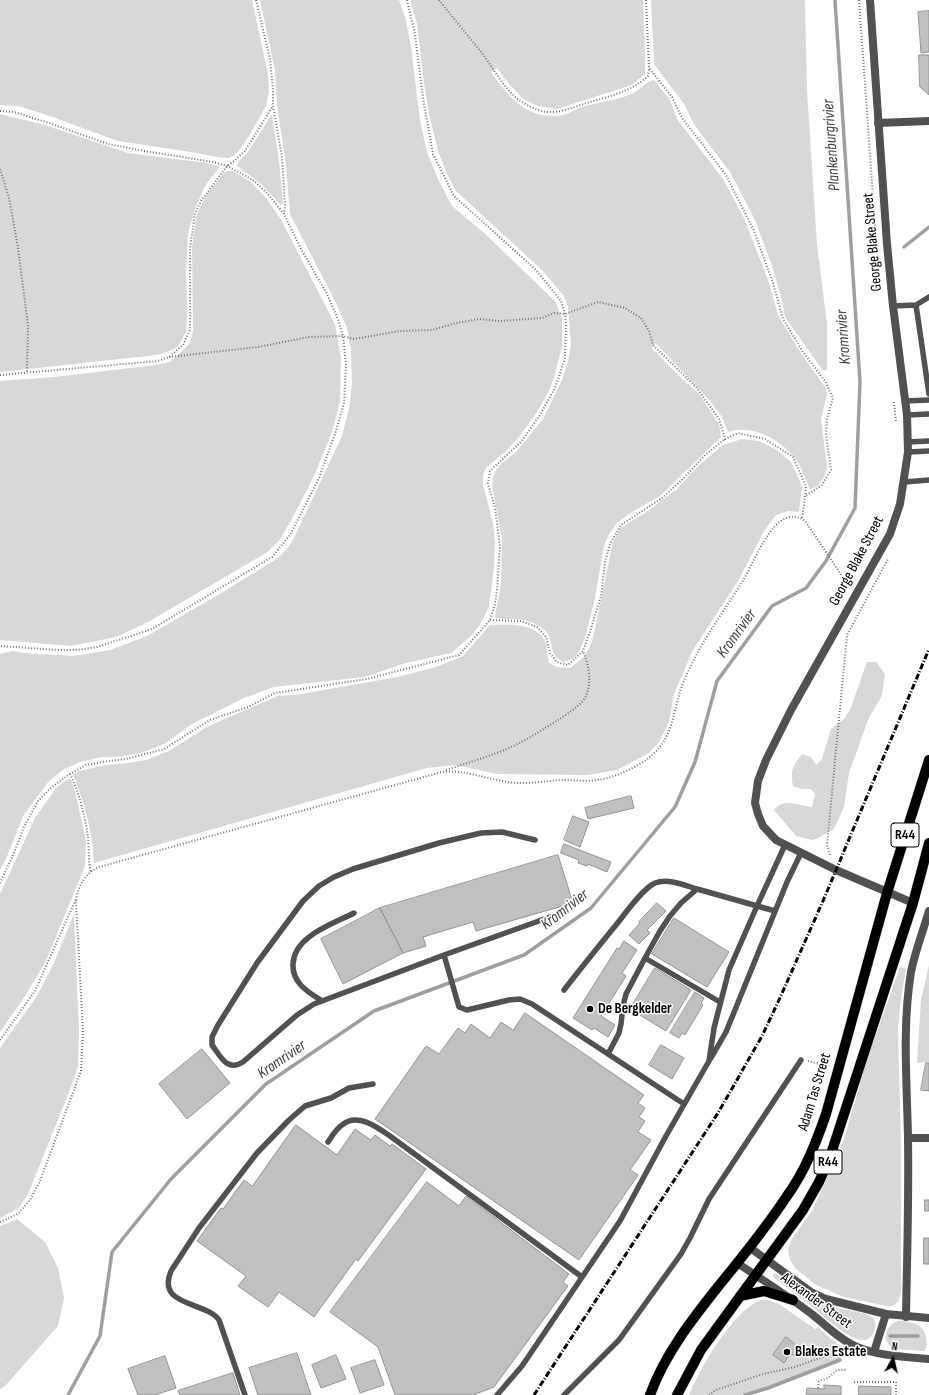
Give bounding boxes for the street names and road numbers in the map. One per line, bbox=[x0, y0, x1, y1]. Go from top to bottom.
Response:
street label: George Blake Street bbox=[860, 192, 886, 292]
street label: George Blake Street bbox=[826, 513, 888, 609]
road number: R44 bbox=[891, 823, 919, 847]
street label: Adam Tas Street bbox=[795, 1051, 835, 1133]
road number: R44 bbox=[814, 1150, 842, 1174]
street label: Alexander Street bbox=[777, 1269, 855, 1333]

